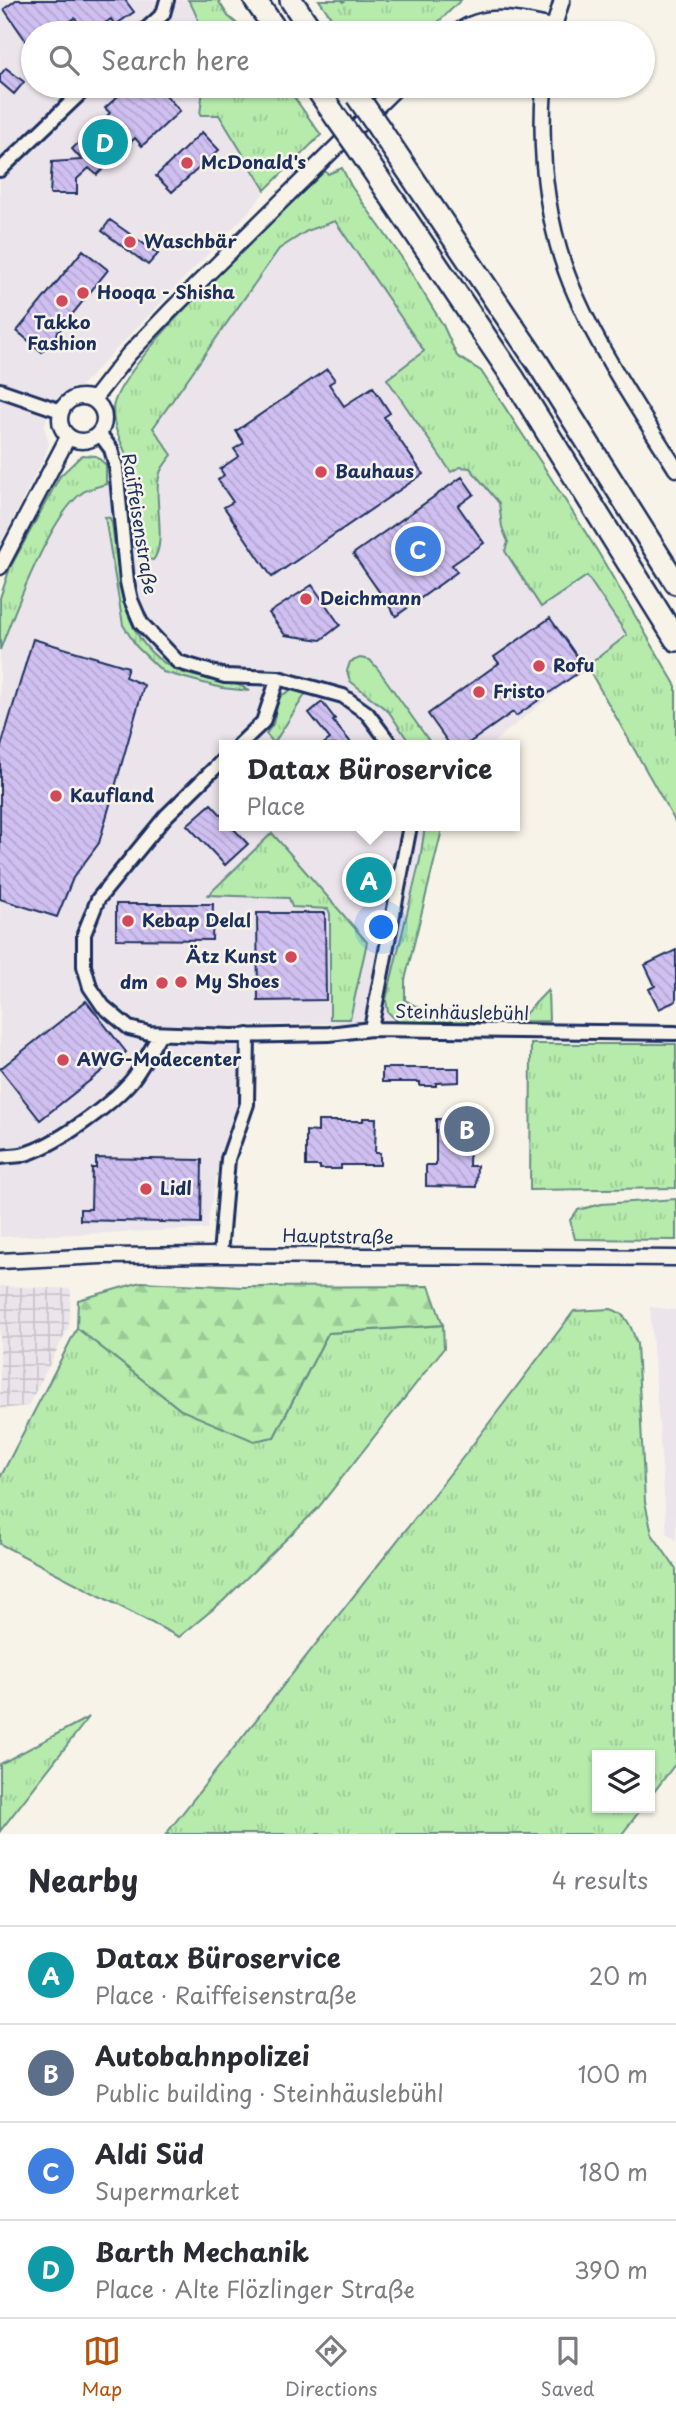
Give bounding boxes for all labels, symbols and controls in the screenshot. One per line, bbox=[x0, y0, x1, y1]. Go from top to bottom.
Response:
search box bbox=[21, 21, 655, 98]
text: Search here bbox=[101, 40, 250, 79]
icon: search bbox=[45, 41, 83, 79]
pin: D bbox=[82, 116, 128, 168]
place label: McDonald's bbox=[201, 148, 307, 175]
marker: McDonald's bbox=[179, 155, 195, 171]
place label: Waschbär bbox=[144, 227, 237, 254]
marker: Waschbär bbox=[122, 234, 138, 250]
place label: Hooqa - Shisha bbox=[97, 278, 235, 305]
marker: Hooqa - Shisha bbox=[75, 285, 91, 301]
marker: Takko Fashion bbox=[54, 293, 70, 309]
place label: Takko Fashion bbox=[27, 308, 97, 356]
street label: Raiffeisenstraße bbox=[116, 451, 165, 596]
place label: Bauhaus bbox=[335, 457, 414, 484]
marker: Bauhaus bbox=[313, 464, 329, 480]
pin: C bbox=[395, 523, 441, 575]
place label: Deichmann bbox=[320, 584, 421, 611]
marker: Deichmann bbox=[298, 591, 314, 607]
place label: Rofu bbox=[553, 651, 595, 678]
marker: Rofu bbox=[531, 658, 547, 674]
place label: Fristo bbox=[493, 677, 545, 704]
marker: Fristo bbox=[471, 684, 487, 700]
popup bbox=[219, 740, 520, 831]
text: Datax Büroservice bbox=[247, 749, 492, 788]
place label: Kaufland bbox=[70, 781, 154, 808]
marker: Kaufland bbox=[48, 788, 64, 804]
text: Place bbox=[247, 788, 305, 823]
pin: A bbox=[346, 854, 392, 906]
place label: Kebap Delal bbox=[142, 906, 251, 933]
your location bbox=[364, 910, 398, 944]
marker: Kebap Delal bbox=[120, 913, 136, 929]
place label: Ätz Kunst bbox=[186, 942, 277, 969]
marker: Ätz Kunst bbox=[283, 949, 299, 965]
place label: My Shoes bbox=[195, 967, 280, 994]
place label: dm bbox=[120, 968, 148, 995]
marker: My Shoes bbox=[173, 974, 189, 990]
marker: dm bbox=[154, 975, 170, 991]
street label: Steinhäuslebühl bbox=[395, 997, 529, 1026]
place label: AWG-Modecenter bbox=[77, 1045, 242, 1072]
marker: AWG-Modecenter bbox=[55, 1052, 71, 1068]
pin: B bbox=[444, 1103, 490, 1155]
place label: Lidl bbox=[160, 1174, 192, 1201]
marker: Lidl bbox=[138, 1181, 154, 1197]
street label: Hauptstraße bbox=[282, 1221, 394, 1250]
map controls bbox=[592, 1750, 655, 1813]
button: layers bbox=[592, 1750, 655, 1813]
text: Nearby bbox=[28, 1857, 138, 1902]
text: 4 results bbox=[552, 1862, 648, 1897]
text: Datax Büroservice bbox=[95, 1938, 341, 1977]
text: A bbox=[42, 1958, 60, 1993]
text: 20 m bbox=[589, 1958, 648, 1993]
text: Place · Raiffeisenstraße bbox=[95, 1977, 357, 2012]
text: Autobahnpolizei bbox=[95, 2036, 310, 2075]
text: B bbox=[43, 2056, 59, 2091]
text: 100 m bbox=[578, 2056, 648, 2091]
text: Public building · Steinhäuslebühl bbox=[95, 2075, 444, 2110]
text: Aldi Süd bbox=[95, 2134, 204, 2173]
text: C bbox=[42, 2154, 60, 2189]
text: 180 m bbox=[579, 2154, 648, 2189]
text: Supermarket bbox=[95, 2173, 239, 2208]
text: Barth Mechanik bbox=[95, 2232, 309, 2271]
text: D bbox=[42, 2252, 60, 2287]
text: 390 m bbox=[574, 2252, 648, 2287]
text: Place · Alte Flözlinger Straße bbox=[95, 2271, 415, 2306]
tab: Map bbox=[82, 2332, 122, 2402]
tab: Directions bbox=[285, 2332, 378, 2402]
tab: Saved bbox=[541, 2332, 594, 2402]

